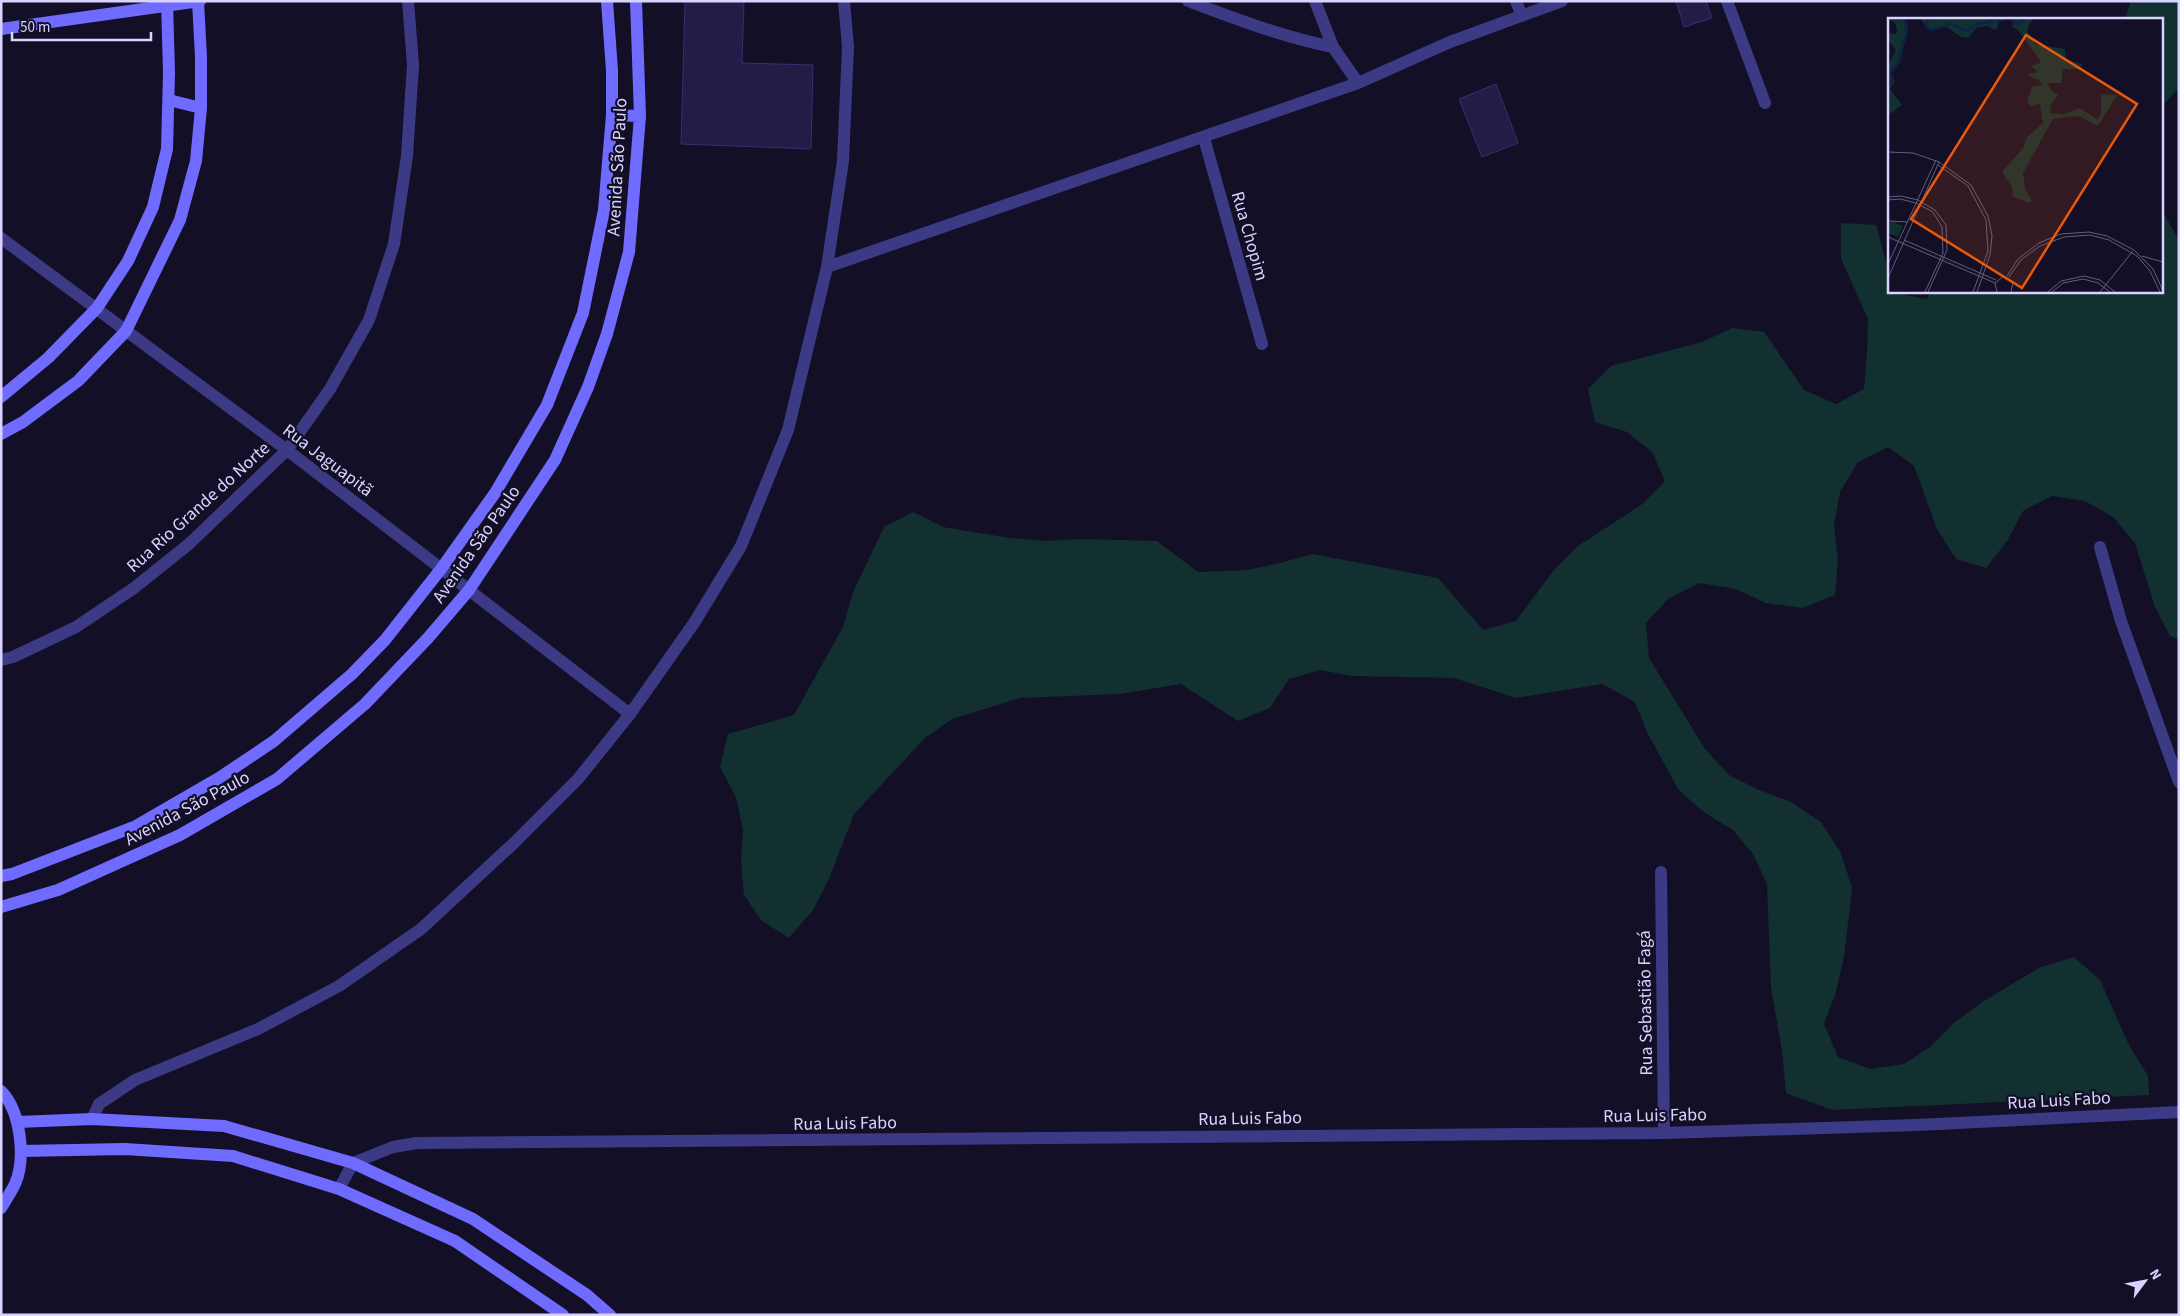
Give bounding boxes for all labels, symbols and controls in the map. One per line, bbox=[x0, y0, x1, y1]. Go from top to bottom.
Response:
scale bar bbox=[12, 10, 151, 42]
text: 50 m bbox=[20, 17, 50, 38]
inset map bbox=[1888, 18, 2162, 292]
street label: Avenida São Paulo bbox=[601, 97, 634, 237]
street label: Rua Chopim bbox=[1225, 189, 1274, 284]
street label: Rua Jaguapitã bbox=[277, 418, 378, 503]
street label: Rua Rio Grande do Norte bbox=[121, 436, 275, 579]
street label: Avenida São Paulo bbox=[426, 480, 526, 608]
street label: Avenida São Paulo bbox=[120, 765, 254, 852]
street label: Rua Sebastião Fagá bbox=[1632, 930, 1659, 1076]
street label: Rua Luis Fabo bbox=[2007, 1085, 2111, 1116]
street label: Rua Luis Fabo bbox=[1603, 1102, 1707, 1129]
street label: Rua Luis Fabo bbox=[1198, 1105, 1302, 1132]
street label: Rua Luis Fabo bbox=[793, 1110, 897, 1137]
north arrow bbox=[2120, 1256, 2170, 1306]
text: N bbox=[2144, 1265, 2166, 1284]

